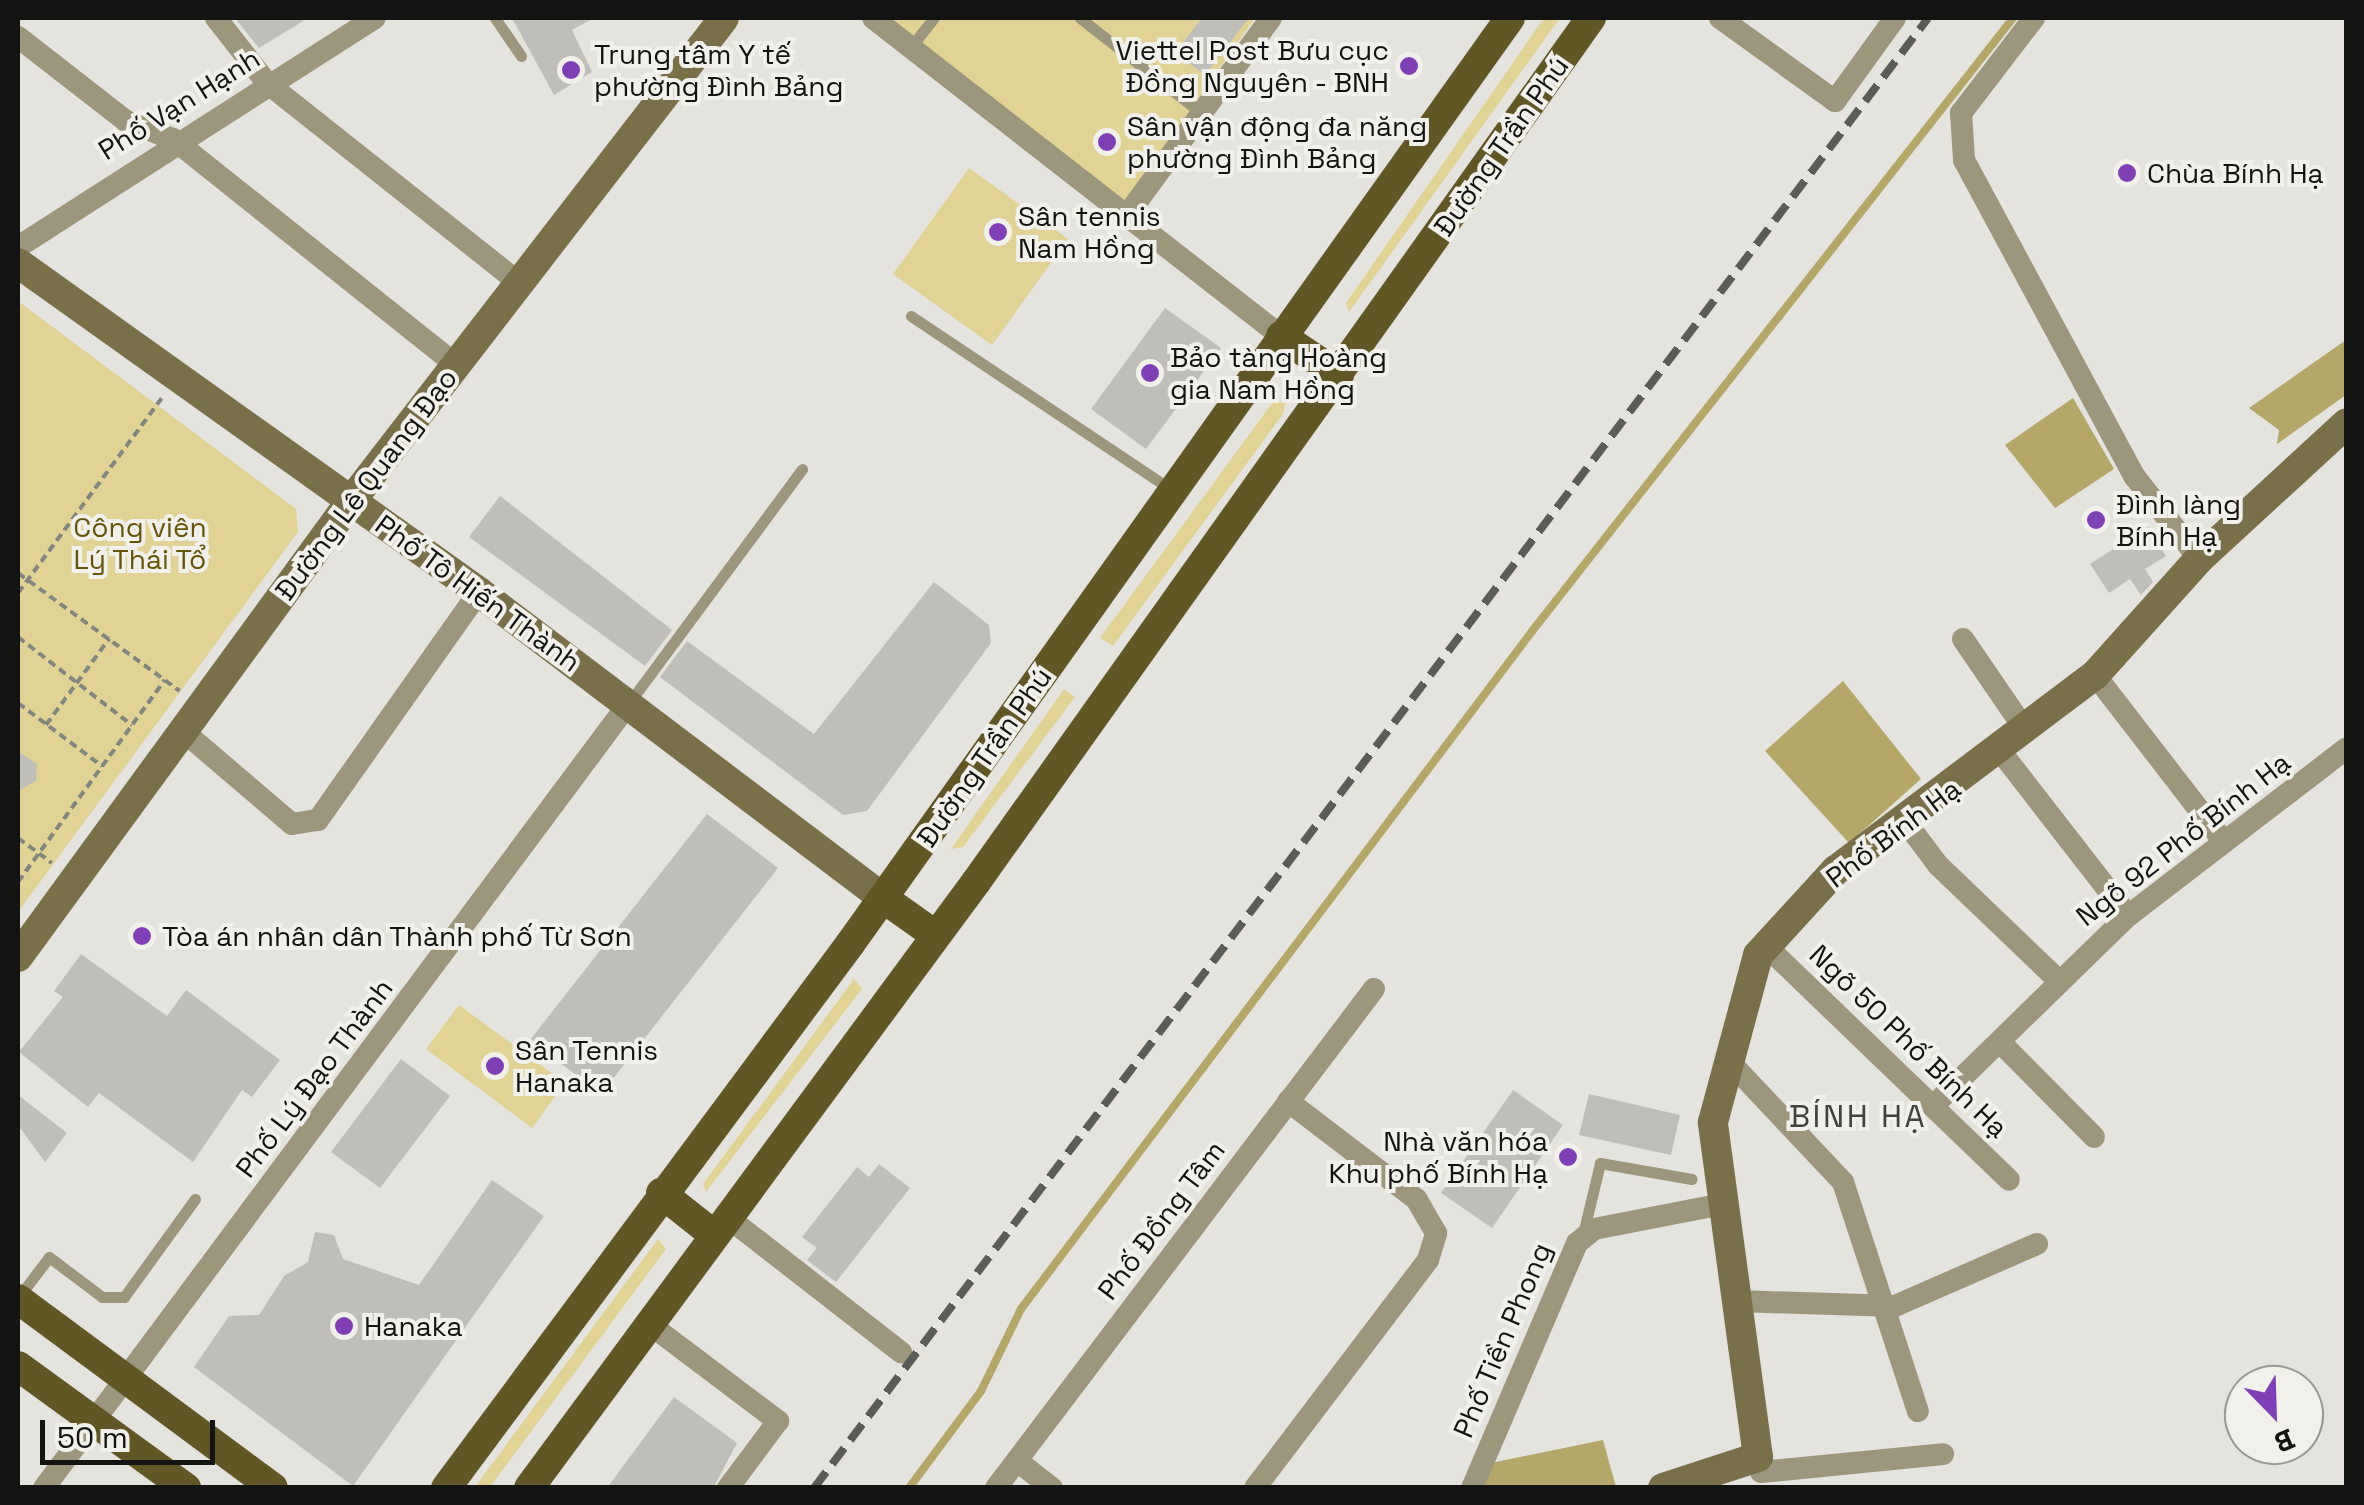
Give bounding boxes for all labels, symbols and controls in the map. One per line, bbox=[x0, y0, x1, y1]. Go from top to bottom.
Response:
place label: Viettel Post Bưu cục Đồng Nguyên - BNH bbox=[1116, 33, 1389, 99]
place label: Trung tâm Y tế phường Đình Bảng bbox=[594, 37, 843, 103]
street label: Phố Vạn Hạnh bbox=[92, 41, 266, 167]
street label: Đường Trần Phú bbox=[1426, 49, 1576, 243]
marker: Viettel Post Bưu cục Đồng Nguyên - BNH bbox=[1398, 55, 1420, 77]
marker: Trung tâm Y tế phường Đình Bảng bbox=[558, 57, 584, 83]
place label: Sân vận động đa năng phường Đình Bảng bbox=[1127, 109, 1427, 175]
marker: Sân vận động đa năng phường Đình Bảng bbox=[1096, 131, 1118, 153]
place label: Chùa Bính Hạ bbox=[2147, 156, 2324, 190]
marker: Chùa Bính Hạ bbox=[2116, 162, 2138, 184]
place label: Sân tennis Nam Hồng bbox=[1018, 199, 1161, 265]
marker: Sân tennis Nam Hồng bbox=[987, 221, 1009, 243]
place label: Bảo tàng Hoàng gia Nam Hồng bbox=[1170, 340, 1387, 406]
street label: Đường Lê Quang Đạo bbox=[268, 362, 464, 606]
marker: Bảo tàng Hoàng gia Nam Hồng bbox=[1139, 362, 1161, 384]
place label: Đình làng Bính Hạ bbox=[2116, 487, 2241, 553]
street label: Phố Tô Hiến Thành bbox=[368, 507, 588, 679]
marker: Đình làng Bính Hạ bbox=[2085, 509, 2107, 531]
park label: Công viên Lý Thái Tổ bbox=[73, 510, 207, 576]
street label: Đường Trần Phú bbox=[909, 660, 1059, 854]
street label: Ngõ 92 Phố Bính Hạ bbox=[2069, 745, 2297, 933]
street label: Phố Bính Hạ bbox=[1819, 771, 1967, 895]
place label: Tòa án nhân dân Thành phố Từ Sơn bbox=[162, 919, 633, 953]
marker: Tòa án nhân dân Thành phố Từ Sơn bbox=[131, 925, 153, 947]
street label: Ngõ 50 Phố Bính Hạ bbox=[1803, 938, 2015, 1144]
street label: Phố Lý Đạo Thành bbox=[228, 972, 400, 1184]
place label: Sân Tennis Hanaka bbox=[515, 1033, 659, 1099]
marker: Sân Tennis Hanaka bbox=[484, 1055, 506, 1077]
district label: BÍNH HẠ bbox=[1789, 1097, 1927, 1135]
place label: Nhà văn hóa Khu phố Bính Hạ bbox=[1329, 1124, 1548, 1190]
street label: Phố Đồng Tâm bbox=[1090, 1134, 1232, 1306]
marker: Nhà văn hóa Khu phố Bính Hạ bbox=[1557, 1146, 1579, 1168]
street label: Phố Tiền Phong bbox=[1446, 1237, 1558, 1443]
place label: Hanaka bbox=[364, 1309, 463, 1343]
marker: Hanaka bbox=[333, 1315, 355, 1337]
north arrow bbox=[2224, 1365, 2324, 1465]
scale bar bbox=[45, 1400, 220, 1462]
text: 50 m bbox=[57, 1418, 128, 1457]
text: B bbox=[2269, 1421, 2301, 1461]

